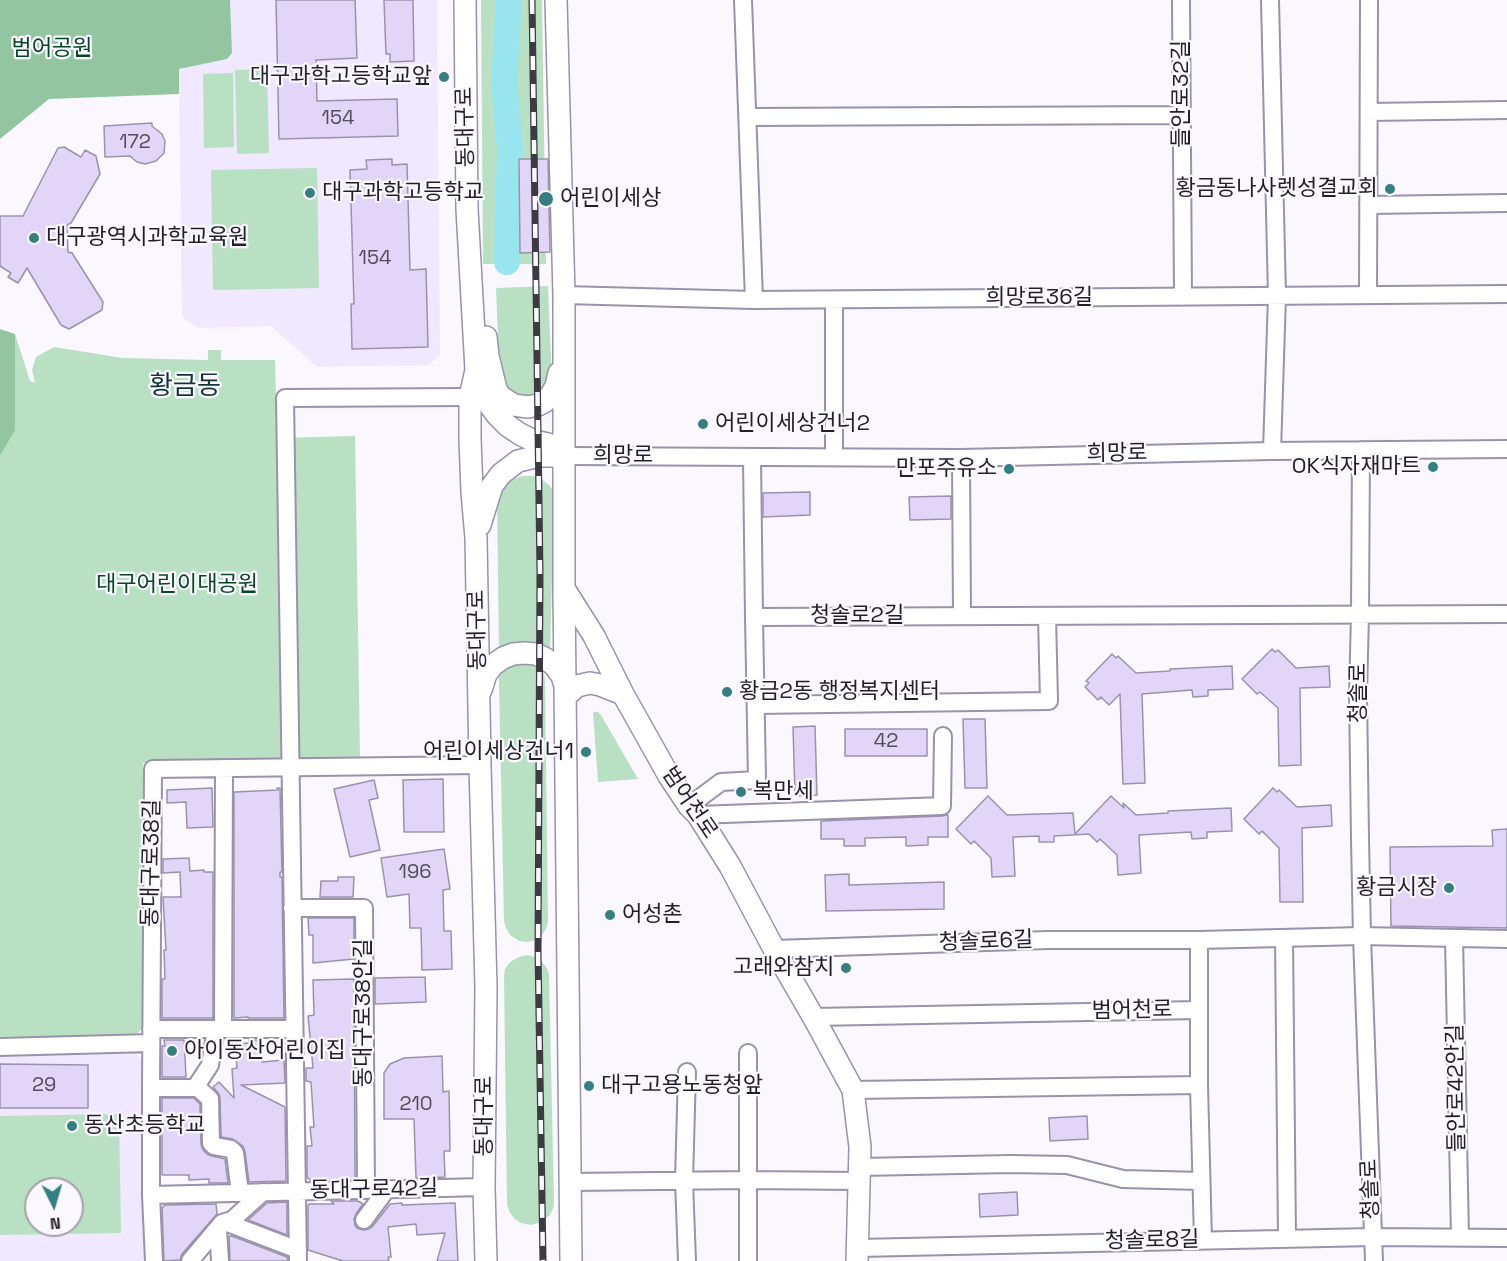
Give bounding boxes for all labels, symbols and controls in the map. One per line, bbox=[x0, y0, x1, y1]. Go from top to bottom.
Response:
park label: 범어공원 bbox=[12, 36, 92, 62]
street label: 들안로32길 bbox=[1169, 40, 1195, 148]
place label: 대구과학고등학교앞 bbox=[250, 64, 432, 90]
marker: 대구과학고등학교앞 bbox=[437, 70, 451, 84]
street label: 동대구로 bbox=[452, 86, 480, 168]
house number: 154 bbox=[322, 107, 354, 131]
house number: 172 bbox=[119, 131, 151, 155]
place label: 황금동나사렛성결교회 bbox=[1176, 176, 1378, 202]
place label: 대구과학고등학교 bbox=[322, 180, 484, 206]
marker: 황금동나사렛성결교회 bbox=[1383, 182, 1397, 196]
marker: 대구과학고등학교 bbox=[303, 186, 317, 200]
place label: 어린이세상 bbox=[560, 186, 661, 212]
marker: 어린이세상 bbox=[537, 190, 555, 208]
place label: 대구광역시과학교육원 bbox=[46, 225, 248, 251]
marker: 대구광역시과학교육원 bbox=[27, 231, 41, 245]
house number: 154 bbox=[359, 247, 391, 271]
street label: 희망로36길 bbox=[985, 285, 1093, 311]
district label: 황금동 bbox=[149, 371, 221, 403]
place label: 어린이세상건너2 bbox=[715, 411, 870, 437]
marker: 어린이세상건너2 bbox=[696, 417, 710, 431]
street label: 희망로 bbox=[1086, 440, 1148, 468]
street label: 희망로 bbox=[593, 443, 653, 469]
place label: OK식자재마트 bbox=[1292, 454, 1421, 480]
place label: 만포주유소 bbox=[896, 456, 997, 482]
marker: OK식자재마트 bbox=[1426, 460, 1440, 474]
marker: 만포주유소 bbox=[1002, 462, 1016, 476]
park label: 대구어린이대공원 bbox=[96, 572, 258, 598]
street label: 동대구로 bbox=[464, 589, 492, 671]
street label: 청솔로2길 bbox=[810, 603, 904, 629]
street label: 청솔로 bbox=[1346, 663, 1372, 723]
place label: 황금2동 행정복지센터 bbox=[739, 679, 940, 705]
marker: 황금2동 행정복지센터 bbox=[720, 685, 734, 699]
house number: 42 bbox=[874, 730, 898, 754]
place label: 어린이세상건너1 bbox=[423, 739, 574, 765]
marker: 어린이세상건너1 bbox=[579, 745, 593, 759]
street label: 범어천로 bbox=[655, 762, 723, 844]
place label: 복만세 bbox=[753, 779, 814, 805]
marker: 복만세 bbox=[734, 785, 748, 799]
street label: 동대구로38길 bbox=[138, 799, 166, 927]
house number: 196 bbox=[399, 861, 431, 885]
place label: 황금시장 bbox=[1356, 875, 1437, 901]
marker: 황금시장 bbox=[1442, 881, 1456, 895]
place label: 어성촌 bbox=[622, 902, 683, 928]
marker: 어성촌 bbox=[603, 908, 617, 922]
street label: 청솔로6길 bbox=[938, 927, 1034, 957]
street label: 동대구로38안길 bbox=[351, 939, 377, 1087]
place label: 고래와참치 bbox=[733, 955, 834, 981]
marker: 고래와참치 bbox=[839, 961, 853, 975]
street label: 범어천로 bbox=[1091, 997, 1173, 1025]
street label: 들안로42안길 bbox=[1443, 1024, 1471, 1152]
place label: 아이동산어린이집 bbox=[184, 1038, 346, 1064]
marker: 아이동산어린이집 bbox=[165, 1044, 179, 1058]
place label: 대구고용노동청앞 bbox=[601, 1073, 763, 1099]
house number: 29 bbox=[32, 1074, 56, 1098]
street label: 동대구로 bbox=[472, 1076, 498, 1156]
marker: 대구고용노동청앞 bbox=[582, 1079, 596, 1093]
house number: 210 bbox=[399, 1093, 433, 1117]
place label: 동산초등학교 bbox=[84, 1113, 205, 1139]
marker: 동산초등학교 bbox=[65, 1119, 79, 1133]
street label: 청솔로 bbox=[1357, 1158, 1385, 1220]
street label: 동대구로42길 bbox=[310, 1176, 438, 1204]
north arrow bbox=[24, 1177, 84, 1237]
text: N bbox=[49, 1213, 62, 1234]
street label: 청솔로8길 bbox=[1104, 1227, 1200, 1255]

